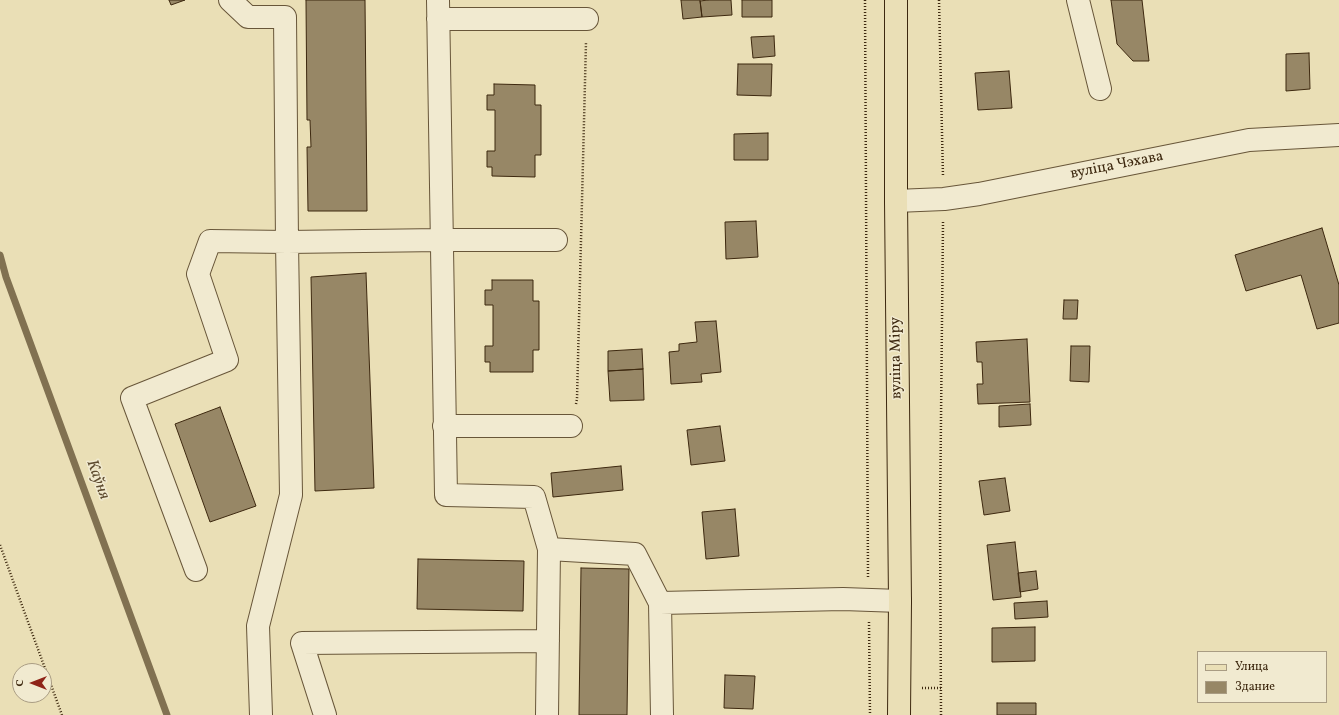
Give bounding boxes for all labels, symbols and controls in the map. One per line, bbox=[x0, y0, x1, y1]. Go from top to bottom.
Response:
street label: вуліца Чэхава bbox=[1069, 148, 1165, 184]
street label: вуліца Міру bbox=[887, 317, 907, 399]
water label: Каўня bbox=[81, 458, 113, 502]
legend bbox=[1197, 651, 1327, 703]
text: Улица bbox=[1235, 659, 1268, 675]
north arrow bbox=[12, 663, 52, 703]
text: С bbox=[13, 679, 28, 687]
text: Здание bbox=[1235, 679, 1275, 695]

